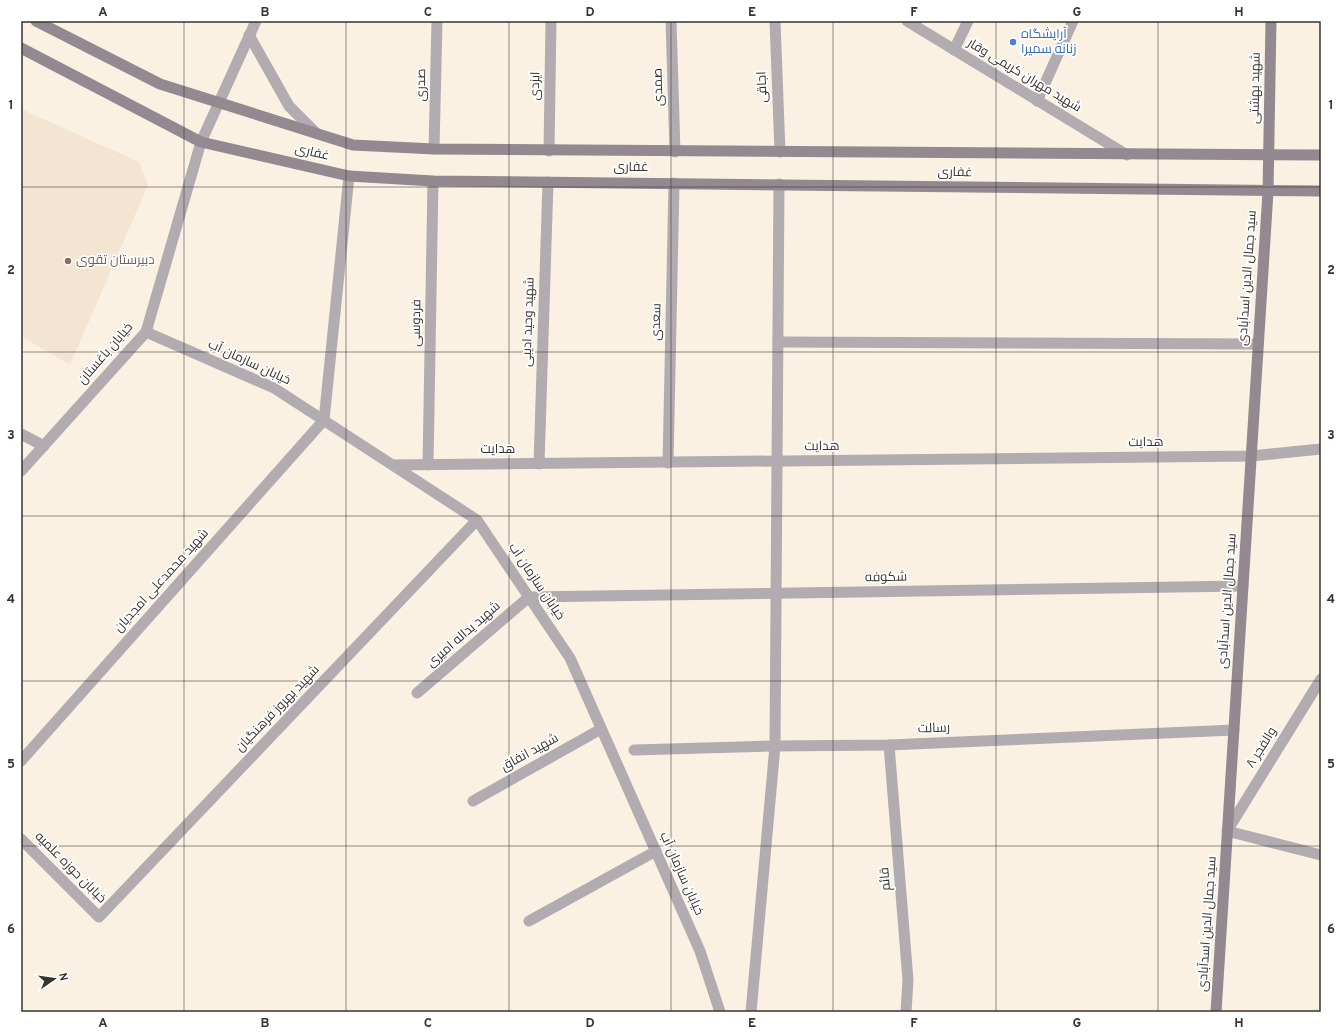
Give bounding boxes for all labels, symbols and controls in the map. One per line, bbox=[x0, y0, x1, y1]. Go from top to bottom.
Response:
text: A bbox=[98, 5, 108, 21]
text: B bbox=[261, 5, 270, 21]
text: C bbox=[424, 5, 432, 21]
text: D bbox=[585, 5, 595, 21]
text: E bbox=[748, 5, 756, 21]
text: F bbox=[910, 5, 918, 21]
text: G bbox=[1073, 5, 1082, 21]
text: H bbox=[1234, 5, 1244, 21]
place label: آرایشگاه زنانه سمیرا bbox=[1021, 26, 1077, 58]
street label: شهید مهران کریمی وقار bbox=[963, 35, 1084, 116]
marker: آرایشگاه زنانه سمیرا bbox=[1008, 37, 1018, 47]
street label: شهید بهشتی bbox=[1247, 52, 1265, 124]
street label: صمدی bbox=[650, 68, 668, 106]
street label: صدری bbox=[414, 69, 430, 101]
street label: ایزدی bbox=[528, 71, 544, 101]
street label: اجاقی bbox=[754, 71, 772, 103]
text: 1 bbox=[8, 98, 14, 114]
text: 1 bbox=[1328, 98, 1334, 114]
street label: غفاری bbox=[293, 141, 331, 165]
street label: غفاری bbox=[614, 160, 648, 176]
street label: غفاری bbox=[937, 165, 973, 181]
street label: سید جمال الدین اسدآبادی bbox=[1234, 210, 1261, 346]
place label: دبیرستان تقوی bbox=[76, 253, 155, 269]
marker: دبیرستان تقوی bbox=[63, 256, 73, 266]
text: 2 bbox=[7, 263, 15, 279]
text: 2 bbox=[1327, 263, 1335, 279]
street label: شهید وحید ادیبی bbox=[519, 277, 539, 367]
street label: فردوسی bbox=[409, 299, 425, 347]
street label: سعدی bbox=[649, 303, 665, 341]
street label: خیابان باغستان bbox=[75, 320, 137, 388]
street label: خیابان سازمان آب bbox=[205, 336, 293, 389]
text: 3 bbox=[7, 428, 15, 444]
text: 3 bbox=[1327, 428, 1335, 444]
street label: هدایت bbox=[1128, 435, 1164, 451]
street label: هدایت bbox=[804, 439, 840, 455]
street label: هدایت bbox=[481, 442, 515, 458]
street label: شهید محمدعلی امجدیان bbox=[111, 526, 213, 636]
street label: سید جمال الدین اسدآبادی bbox=[1214, 533, 1241, 669]
street label: خیابان سازمان آب bbox=[504, 540, 569, 624]
street label: شکوفه bbox=[865, 570, 907, 586]
text: 4 bbox=[7, 592, 15, 608]
text: 4 bbox=[1327, 592, 1335, 608]
street label: شهید یداله امیری bbox=[424, 599, 504, 671]
street label: شهید بهروز فرهنگیان bbox=[233, 662, 323, 756]
street label: رسالت bbox=[918, 720, 950, 738]
street label: والفجر ۸ bbox=[1243, 725, 1281, 771]
street label: شهید انفاق bbox=[498, 731, 562, 775]
text: 5 bbox=[7, 757, 15, 773]
text: 5 bbox=[1327, 757, 1335, 773]
street label: خیابان حوزه علمیه bbox=[31, 829, 109, 907]
street label: خیابان سازمان آب bbox=[655, 829, 707, 918]
street label: سید جمال الدین اسدآبادی bbox=[1194, 856, 1221, 992]
street label: قائم bbox=[877, 866, 895, 892]
text: 6 bbox=[7, 922, 15, 938]
text: 6 bbox=[1327, 922, 1335, 938]
north arrow bbox=[34, 959, 74, 999]
text: N bbox=[55, 972, 70, 982]
text: A bbox=[98, 1016, 108, 1032]
text: B bbox=[261, 1016, 270, 1032]
text: C bbox=[424, 1016, 432, 1032]
text: D bbox=[585, 1016, 595, 1032]
text: E bbox=[748, 1016, 756, 1032]
text: F bbox=[910, 1016, 918, 1032]
text: G bbox=[1073, 1016, 1082, 1032]
text: H bbox=[1234, 1016, 1244, 1032]

